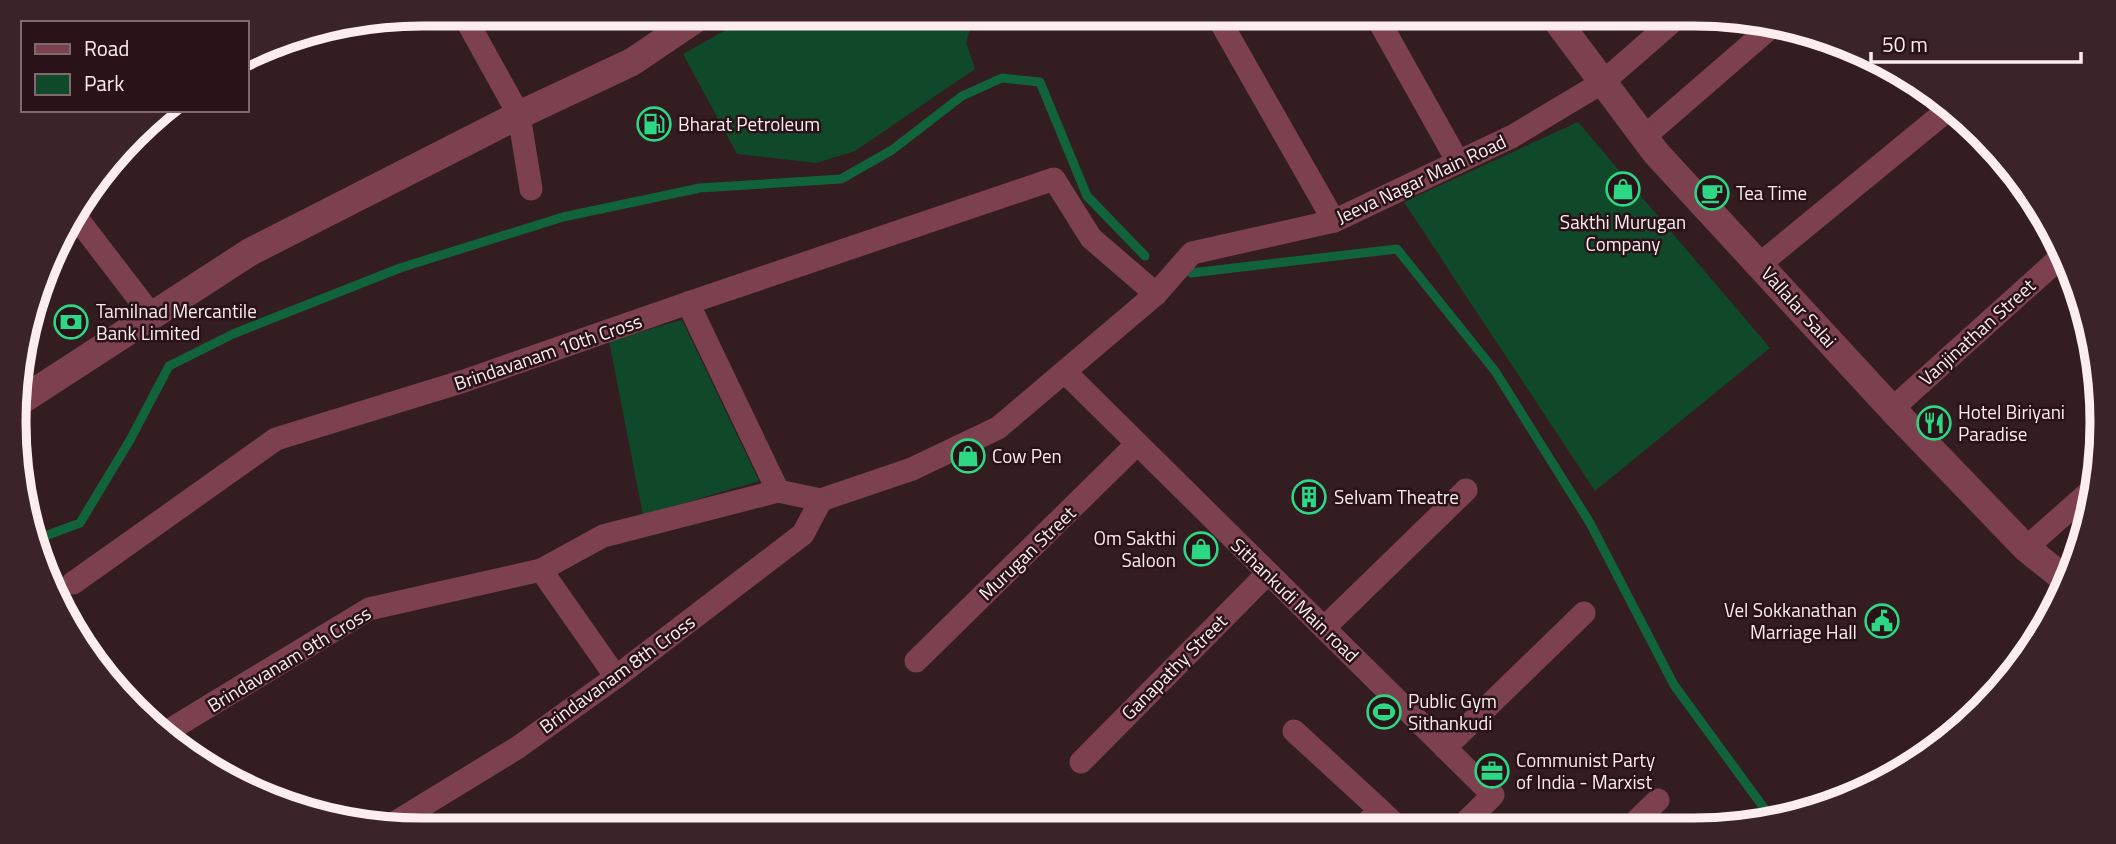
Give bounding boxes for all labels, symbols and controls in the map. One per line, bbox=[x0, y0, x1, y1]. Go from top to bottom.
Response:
legend bbox=[21, 21, 248, 112]
scale bar bbox=[1871, 21, 2081, 65]
text: 50 m bbox=[1882, 28, 1928, 60]
text: Road bbox=[84, 32, 129, 64]
text: Park bbox=[84, 67, 124, 99]
fuel station icon: Bharat Petroleum bbox=[635, 105, 673, 143]
place label: Bharat Petroleum bbox=[678, 109, 820, 138]
street label: Jeeva Nagar Main Road bbox=[1331, 126, 1511, 231]
shop icon: Sakthi Murugan Company bbox=[1604, 170, 1642, 208]
cafe icon: Tea Time bbox=[1693, 174, 1731, 212]
place label: Tea Time bbox=[1736, 178, 1807, 207]
place label: Sakthi Murugan Company bbox=[1560, 207, 1686, 258]
street label: Vallalar Salai bbox=[1755, 259, 1844, 354]
street label: Vanjinathan Street bbox=[1912, 271, 2042, 392]
place label: Tamilnad Mercantile Bank Limited bbox=[96, 296, 257, 347]
bank icon: Tamilnad Mercantile Bank Limited bbox=[52, 303, 90, 341]
street label: Brindavanam 10th Cross bbox=[450, 306, 646, 397]
place label: Hotel Biriyani Paradise bbox=[1958, 397, 2065, 448]
restaurant icon: Hotel Biriyani Paradise bbox=[1915, 404, 1953, 442]
shop icon: Cow Pen bbox=[949, 437, 987, 475]
place label: Cow Pen bbox=[992, 441, 1062, 470]
building icon: Selvam Theatre bbox=[1290, 478, 1328, 516]
place label: Selvam Theatre bbox=[1334, 482, 1459, 511]
street label: Murugan Street bbox=[971, 498, 1082, 607]
place label: Om Sakthi Saloon bbox=[1093, 523, 1176, 574]
shop icon: Om Sakthi Saloon bbox=[1182, 530, 1220, 568]
street label: Sithankudi Main road bbox=[1225, 531, 1366, 669]
place label: Vel Sokkanathan Marriage Hall bbox=[1724, 595, 1857, 646]
street label: Brindavanam 9th Cross bbox=[201, 598, 376, 719]
public building icon: Vel Sokkanathan Marriage Hall bbox=[1863, 602, 1901, 640]
street label: Brindavanam 8th Cross bbox=[533, 607, 701, 740]
street label: Ganapathy Street bbox=[1114, 607, 1233, 726]
place label: Public Gym Sithankudi bbox=[1408, 686, 1497, 737]
sports icon: Public Gym Sithankudi bbox=[1365, 693, 1403, 731]
place label: Communist Party of India - Marxist bbox=[1516, 745, 1655, 796]
office icon: Communist Party of India - Marxist bbox=[1473, 752, 1511, 790]

